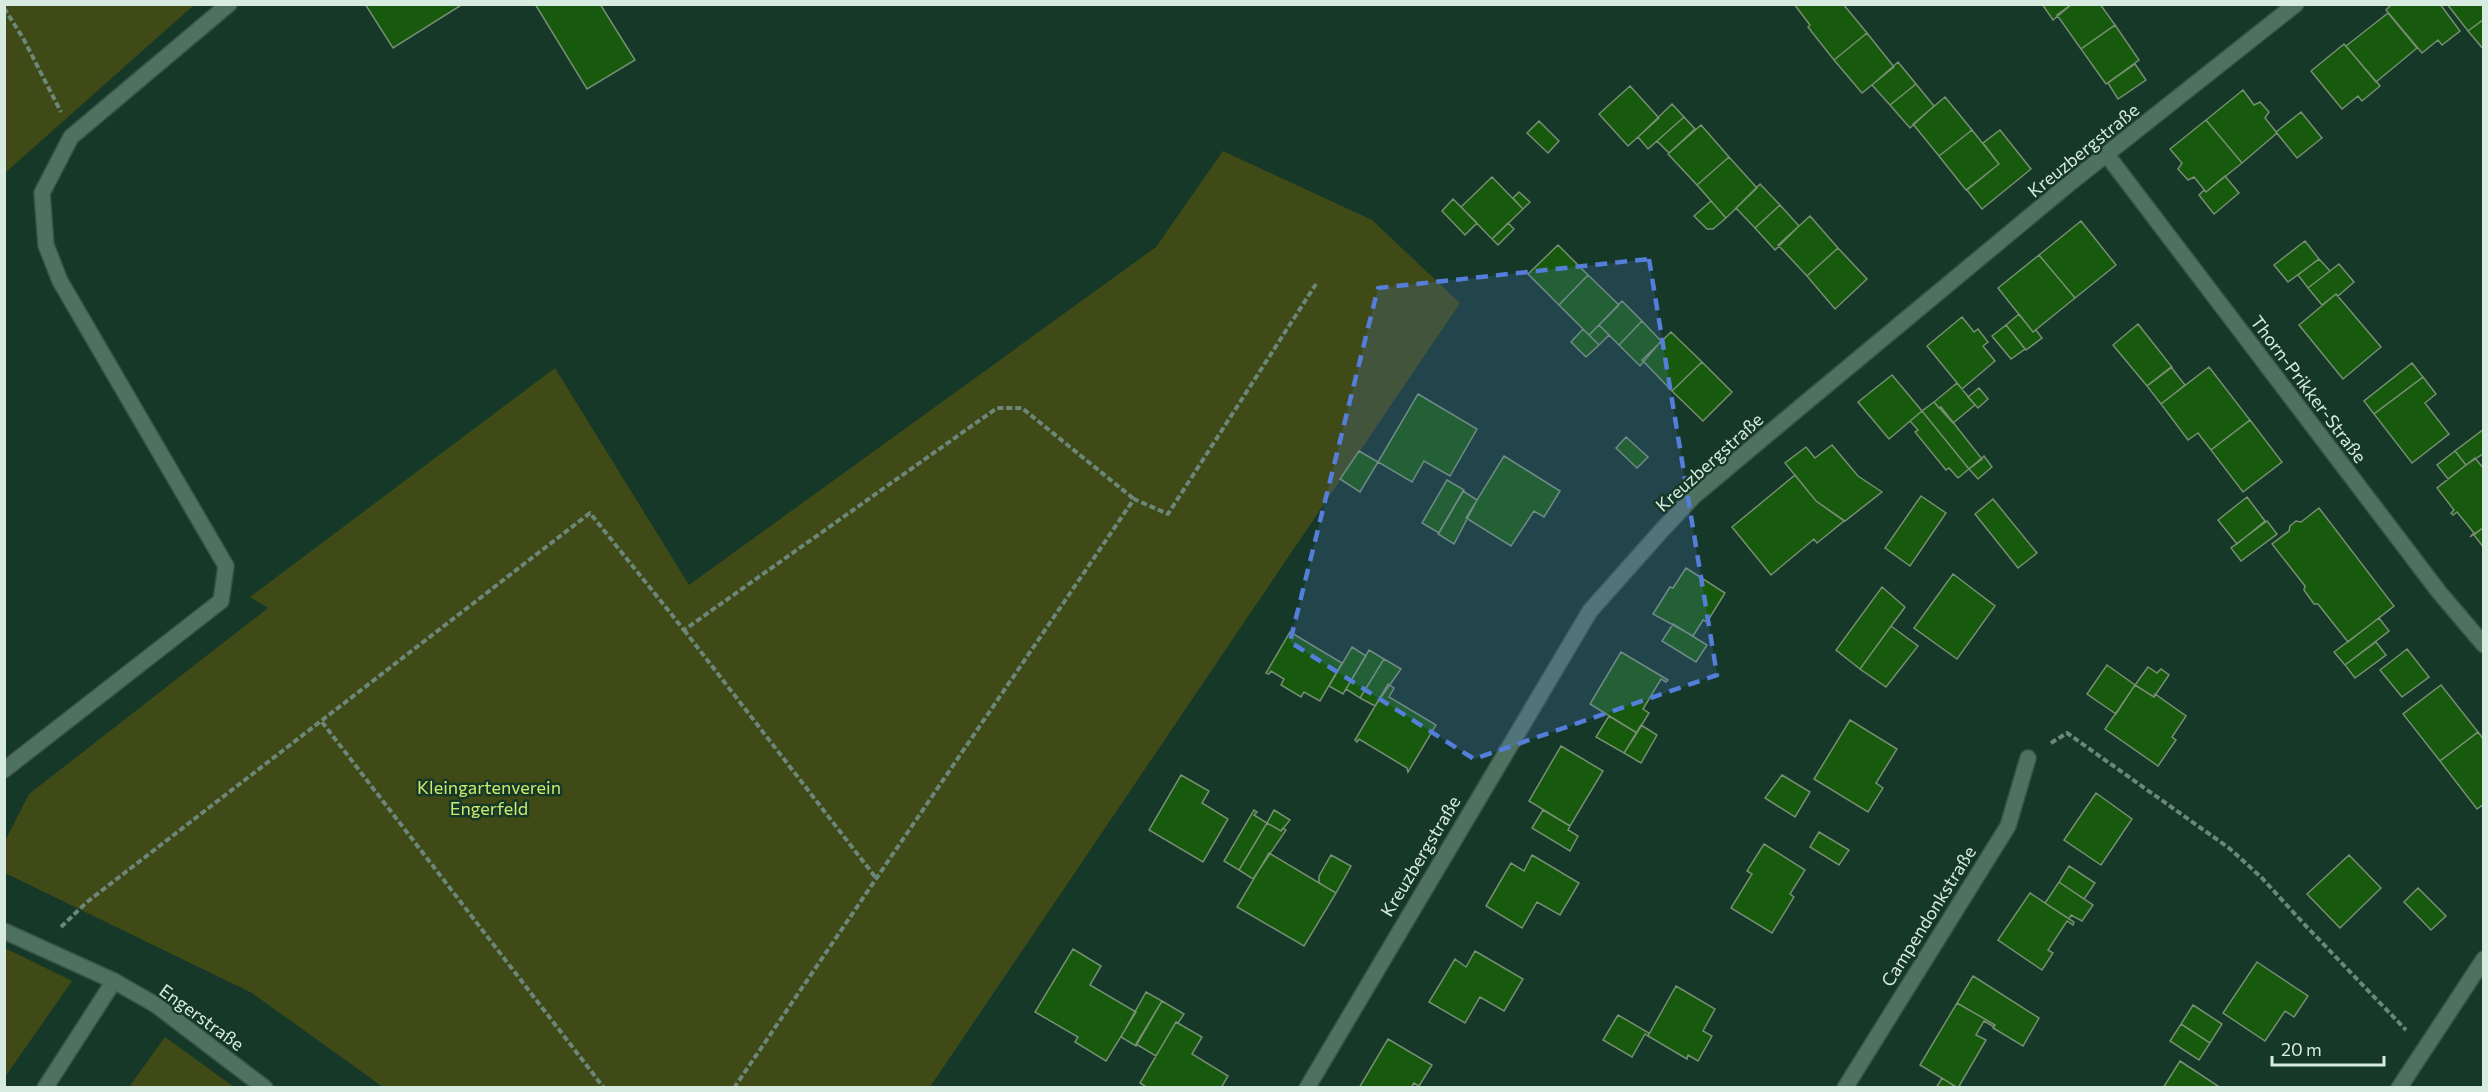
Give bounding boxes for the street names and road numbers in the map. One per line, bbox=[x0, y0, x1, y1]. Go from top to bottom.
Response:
street label: Kreuzbergstraße bbox=[2023, 98, 2143, 202]
street label: Thorn-Prikker-Straße bbox=[2246, 311, 2372, 467]
street label: Kreuzbergstraße bbox=[1651, 408, 1767, 516]
street label: Kreuzbergstraße bbox=[1375, 792, 1465, 920]
street label: Campendonkstraße bbox=[1876, 842, 1980, 990]
street label: Engerstraße bbox=[155, 979, 249, 1055]

